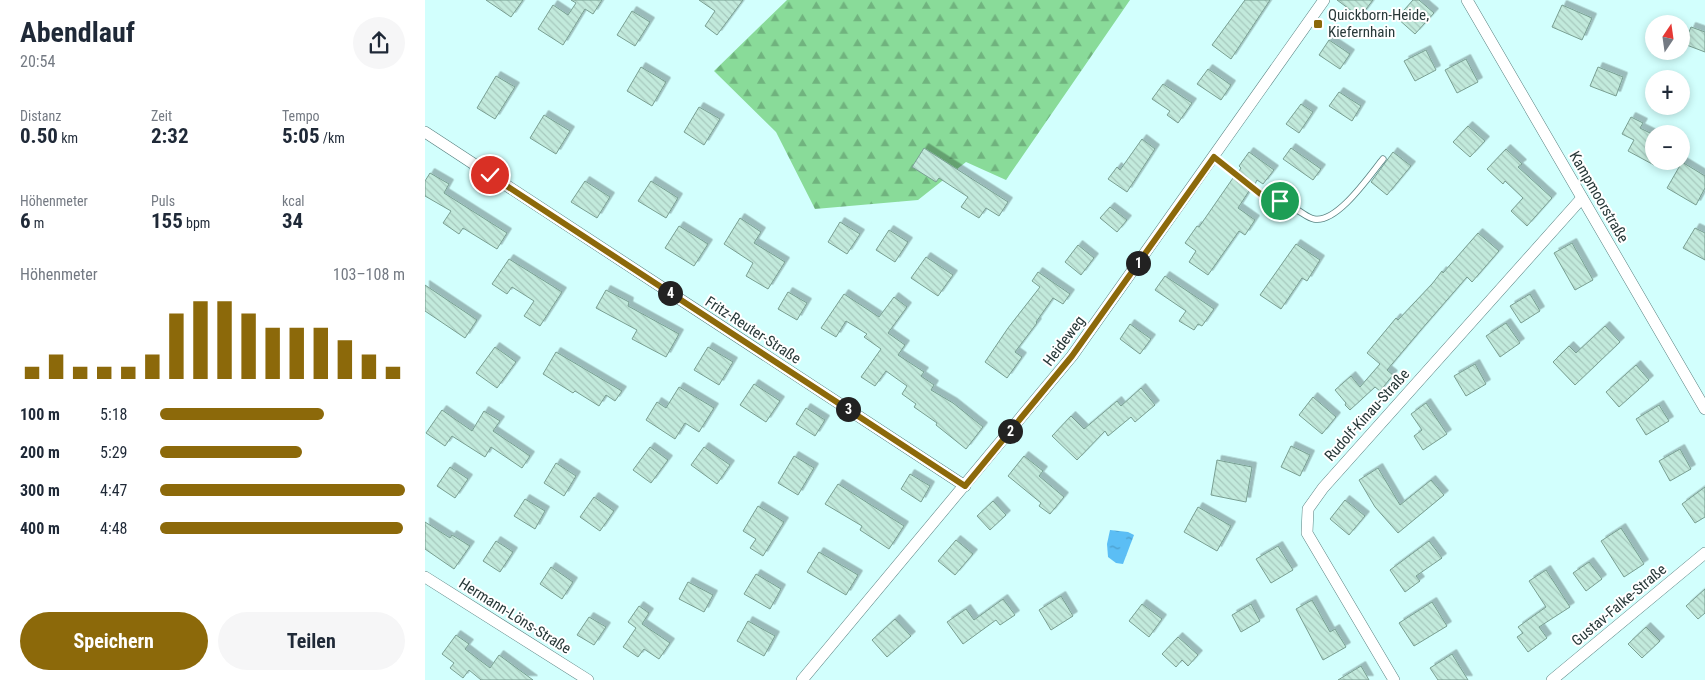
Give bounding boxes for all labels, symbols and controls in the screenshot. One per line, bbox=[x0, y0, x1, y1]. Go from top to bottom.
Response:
place label: Quickborn-Heide, Kiefernhain bbox=[1328, 6, 1429, 41]
north arrow bbox=[1645, 15, 1690, 60]
map controls bbox=[1645, 15, 1690, 170]
text: Abendlauf bbox=[20, 16, 135, 49]
button: share bbox=[353, 17, 405, 69]
marker: Quickborn-Heide, Kiefernhain bbox=[1312, 18, 1324, 30]
text: 20:54 bbox=[20, 52, 55, 71]
button: + bbox=[1645, 70, 1690, 115]
text: Distanz bbox=[20, 108, 61, 124]
text: Zeit bbox=[151, 108, 172, 124]
text: Tempo bbox=[282, 108, 320, 124]
text: 0.50 bbox=[20, 124, 58, 148]
text: 2:32 bbox=[151, 124, 189, 148]
text: 5:05 bbox=[282, 124, 320, 148]
button: − bbox=[1645, 125, 1690, 170]
text: km bbox=[58, 130, 78, 146]
text: /km bbox=[320, 130, 345, 146]
street label: Kampmoorstraße bbox=[1566, 148, 1632, 246]
pin bbox=[469, 154, 511, 196]
icon: check bbox=[476, 161, 504, 189]
pin bbox=[1259, 180, 1301, 222]
icon: arrive bbox=[1266, 187, 1294, 215]
text: Höhenmeter bbox=[20, 193, 88, 209]
text: Puls bbox=[151, 193, 175, 209]
text: kcal bbox=[282, 193, 305, 209]
text: 6 bbox=[20, 209, 31, 233]
text: 155 bbox=[151, 209, 183, 233]
text: 34 bbox=[282, 209, 303, 233]
text: m bbox=[31, 215, 44, 231]
text: bpm bbox=[183, 215, 210, 231]
pin: 1 bbox=[1125, 250, 1151, 276]
text: 1 bbox=[1135, 255, 1142, 271]
text: Höhenmeter bbox=[20, 265, 98, 284]
text: 103–108 m bbox=[333, 265, 405, 284]
pin: 4 bbox=[657, 280, 683, 306]
text: 4 bbox=[667, 285, 674, 301]
street label: Fritz-Reuter-Straße bbox=[702, 292, 804, 368]
street label: Heideweg bbox=[1039, 312, 1089, 370]
street label: Rudolf-Kinau-Straße bbox=[1321, 365, 1413, 465]
pin: 3 bbox=[835, 396, 861, 422]
text: 3 bbox=[845, 401, 852, 417]
text: 100 m bbox=[20, 405, 60, 424]
text: 5:18 bbox=[100, 405, 127, 424]
pin: 2 bbox=[997, 418, 1023, 444]
text: 2 bbox=[1007, 423, 1014, 439]
text: 200 m bbox=[20, 443, 60, 462]
text: 5:29 bbox=[100, 443, 127, 462]
text: 300 m bbox=[20, 481, 60, 500]
text: 4:47 bbox=[100, 481, 127, 500]
text: 400 m bbox=[20, 519, 60, 538]
text: 4:48 bbox=[100, 519, 127, 538]
street label: Gustav-Falke-Straße bbox=[1568, 560, 1670, 650]
street label: Hermann-Löns-Straße bbox=[456, 574, 574, 658]
button: Speichern bbox=[20, 612, 208, 670]
button: Teilen bbox=[218, 612, 405, 670]

